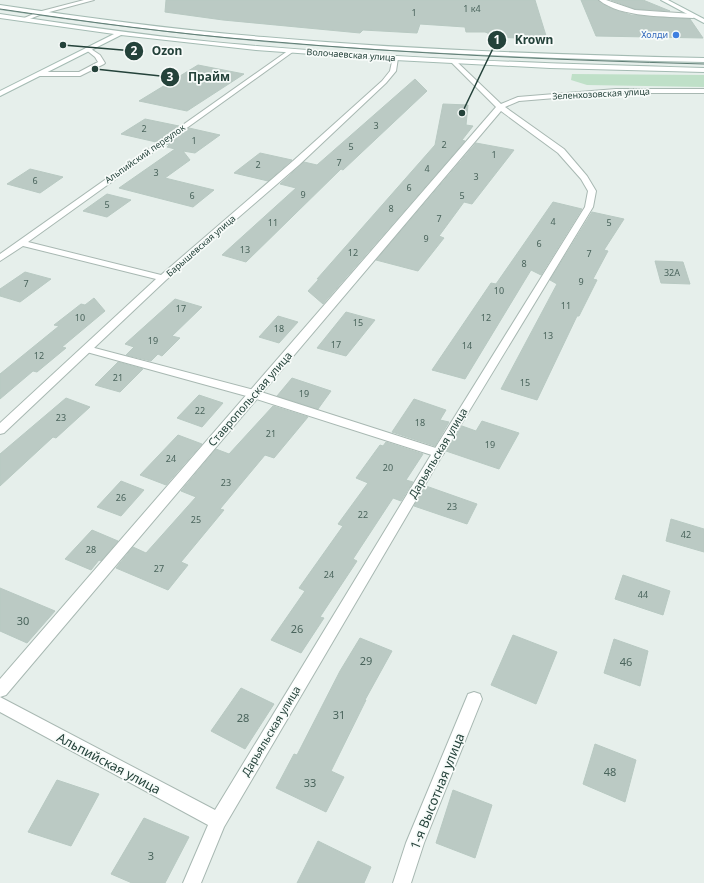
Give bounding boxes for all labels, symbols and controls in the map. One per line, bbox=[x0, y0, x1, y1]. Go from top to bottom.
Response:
house number: 1 к4 bbox=[463, 2, 481, 15]
house number: 1 bbox=[411, 6, 417, 19]
callout: Krown bbox=[487, 28, 561, 52]
place label: Холди bbox=[641, 28, 668, 41]
marker: Холди bbox=[671, 30, 681, 40]
text: 1 bbox=[494, 31, 500, 48]
text: Krown bbox=[515, 31, 553, 48]
callout: Ozon bbox=[124, 39, 191, 63]
text: 2 bbox=[131, 42, 138, 59]
text: Ozon bbox=[152, 42, 182, 59]
street label: Волочаевская улица bbox=[306, 45, 396, 64]
callout: Прайм bbox=[160, 65, 238, 89]
text: 3 bbox=[167, 68, 174, 85]
text: Прайм bbox=[188, 68, 230, 85]
street label: Зеленхозовская улица bbox=[552, 84, 650, 103]
house number: 3 bbox=[373, 119, 379, 132]
street label: Альпийский переулок bbox=[102, 121, 188, 186]
house number: 2 bbox=[141, 122, 147, 135]
house number: 1 bbox=[191, 134, 197, 147]
house number: 2 bbox=[441, 138, 447, 151]
house number: 5 bbox=[348, 140, 354, 153]
house number: 1 bbox=[491, 148, 497, 161]
house number: 7 bbox=[336, 156, 342, 169]
house number: 2 bbox=[255, 158, 261, 171]
house number: 4 bbox=[424, 162, 430, 175]
house number: 3 bbox=[153, 166, 159, 179]
house number: 3 bbox=[473, 170, 479, 183]
house number: 6 bbox=[32, 174, 38, 187]
house number: 6 bbox=[406, 181, 412, 194]
house number: 9 bbox=[300, 188, 306, 201]
house number: 6 bbox=[189, 189, 195, 202]
house number: 5 bbox=[459, 189, 465, 202]
house number: 5 bbox=[104, 198, 110, 211]
house number: 8 bbox=[388, 202, 394, 215]
street label: Барышевская улица bbox=[163, 212, 238, 279]
house number: 7 bbox=[436, 212, 442, 225]
house number: 4 bbox=[550, 215, 556, 228]
house number: 11 bbox=[268, 216, 278, 229]
house number: 5 bbox=[606, 216, 612, 229]
house number: 9 bbox=[423, 232, 429, 245]
house number: 6 bbox=[536, 237, 542, 250]
house number: 13 bbox=[240, 243, 250, 256]
house number: 12 bbox=[348, 246, 358, 259]
house number: 7 bbox=[586, 247, 592, 260]
house number: 8 bbox=[521, 257, 527, 270]
house number: 32А bbox=[664, 266, 680, 279]
house number: 9 bbox=[578, 275, 584, 288]
house number: 7 bbox=[23, 277, 29, 290]
house number: 10 bbox=[494, 284, 504, 297]
house number: 11 bbox=[561, 299, 571, 312]
house number: 17 bbox=[176, 302, 186, 315]
house number: 10 bbox=[75, 311, 85, 324]
house number: 12 bbox=[481, 311, 491, 324]
house number: 15 bbox=[353, 316, 363, 329]
house number: 18 bbox=[274, 322, 284, 335]
house number: 13 bbox=[543, 329, 553, 342]
house number: 19 bbox=[148, 334, 158, 347]
house number: 17 bbox=[331, 338, 341, 351]
house number: 14 bbox=[462, 339, 472, 352]
street label: Ставропольская улица bbox=[204, 348, 295, 449]
house number: 12 bbox=[34, 349, 44, 362]
house number: 21 bbox=[113, 371, 123, 384]
house number: 15 bbox=[520, 376, 530, 389]
house number: 19 bbox=[299, 387, 309, 400]
house number: 22 bbox=[195, 404, 205, 417]
street label: Дарьяльская улица bbox=[405, 405, 471, 501]
house number: 23 bbox=[56, 411, 66, 424]
house number: 18 bbox=[415, 416, 425, 429]
house number: 21 bbox=[266, 427, 276, 440]
house number: 19 bbox=[485, 438, 495, 451]
house number: 24 bbox=[166, 452, 176, 465]
house number: 20 bbox=[383, 461, 393, 474]
house number: 23 bbox=[221, 476, 231, 489]
house number: 26 bbox=[116, 491, 126, 504]
house number: 23 bbox=[447, 500, 457, 513]
house number: 22 bbox=[358, 508, 368, 521]
house number: 25 bbox=[191, 513, 201, 526]
house number: 42 bbox=[681, 528, 691, 541]
house number: 28 bbox=[86, 543, 96, 556]
house number: 27 bbox=[154, 562, 164, 575]
house number: 24 bbox=[324, 568, 334, 581]
house number: 44 bbox=[638, 588, 648, 601]
house number: 30 bbox=[17, 613, 29, 628]
house number: 26 bbox=[291, 621, 303, 636]
house number: 29 bbox=[360, 653, 372, 668]
house number: 46 bbox=[620, 654, 632, 669]
street label: Дарьяльская улица bbox=[238, 683, 304, 779]
house number: 31 bbox=[333, 707, 345, 722]
house number: 28 bbox=[237, 710, 249, 725]
street label: Альпийская улица bbox=[54, 728, 164, 798]
street label: 1-я Высотная улица bbox=[405, 730, 469, 852]
house number: 48 bbox=[604, 764, 616, 779]
house number: 33 bbox=[304, 775, 316, 790]
house number: 3 bbox=[148, 848, 154, 863]

